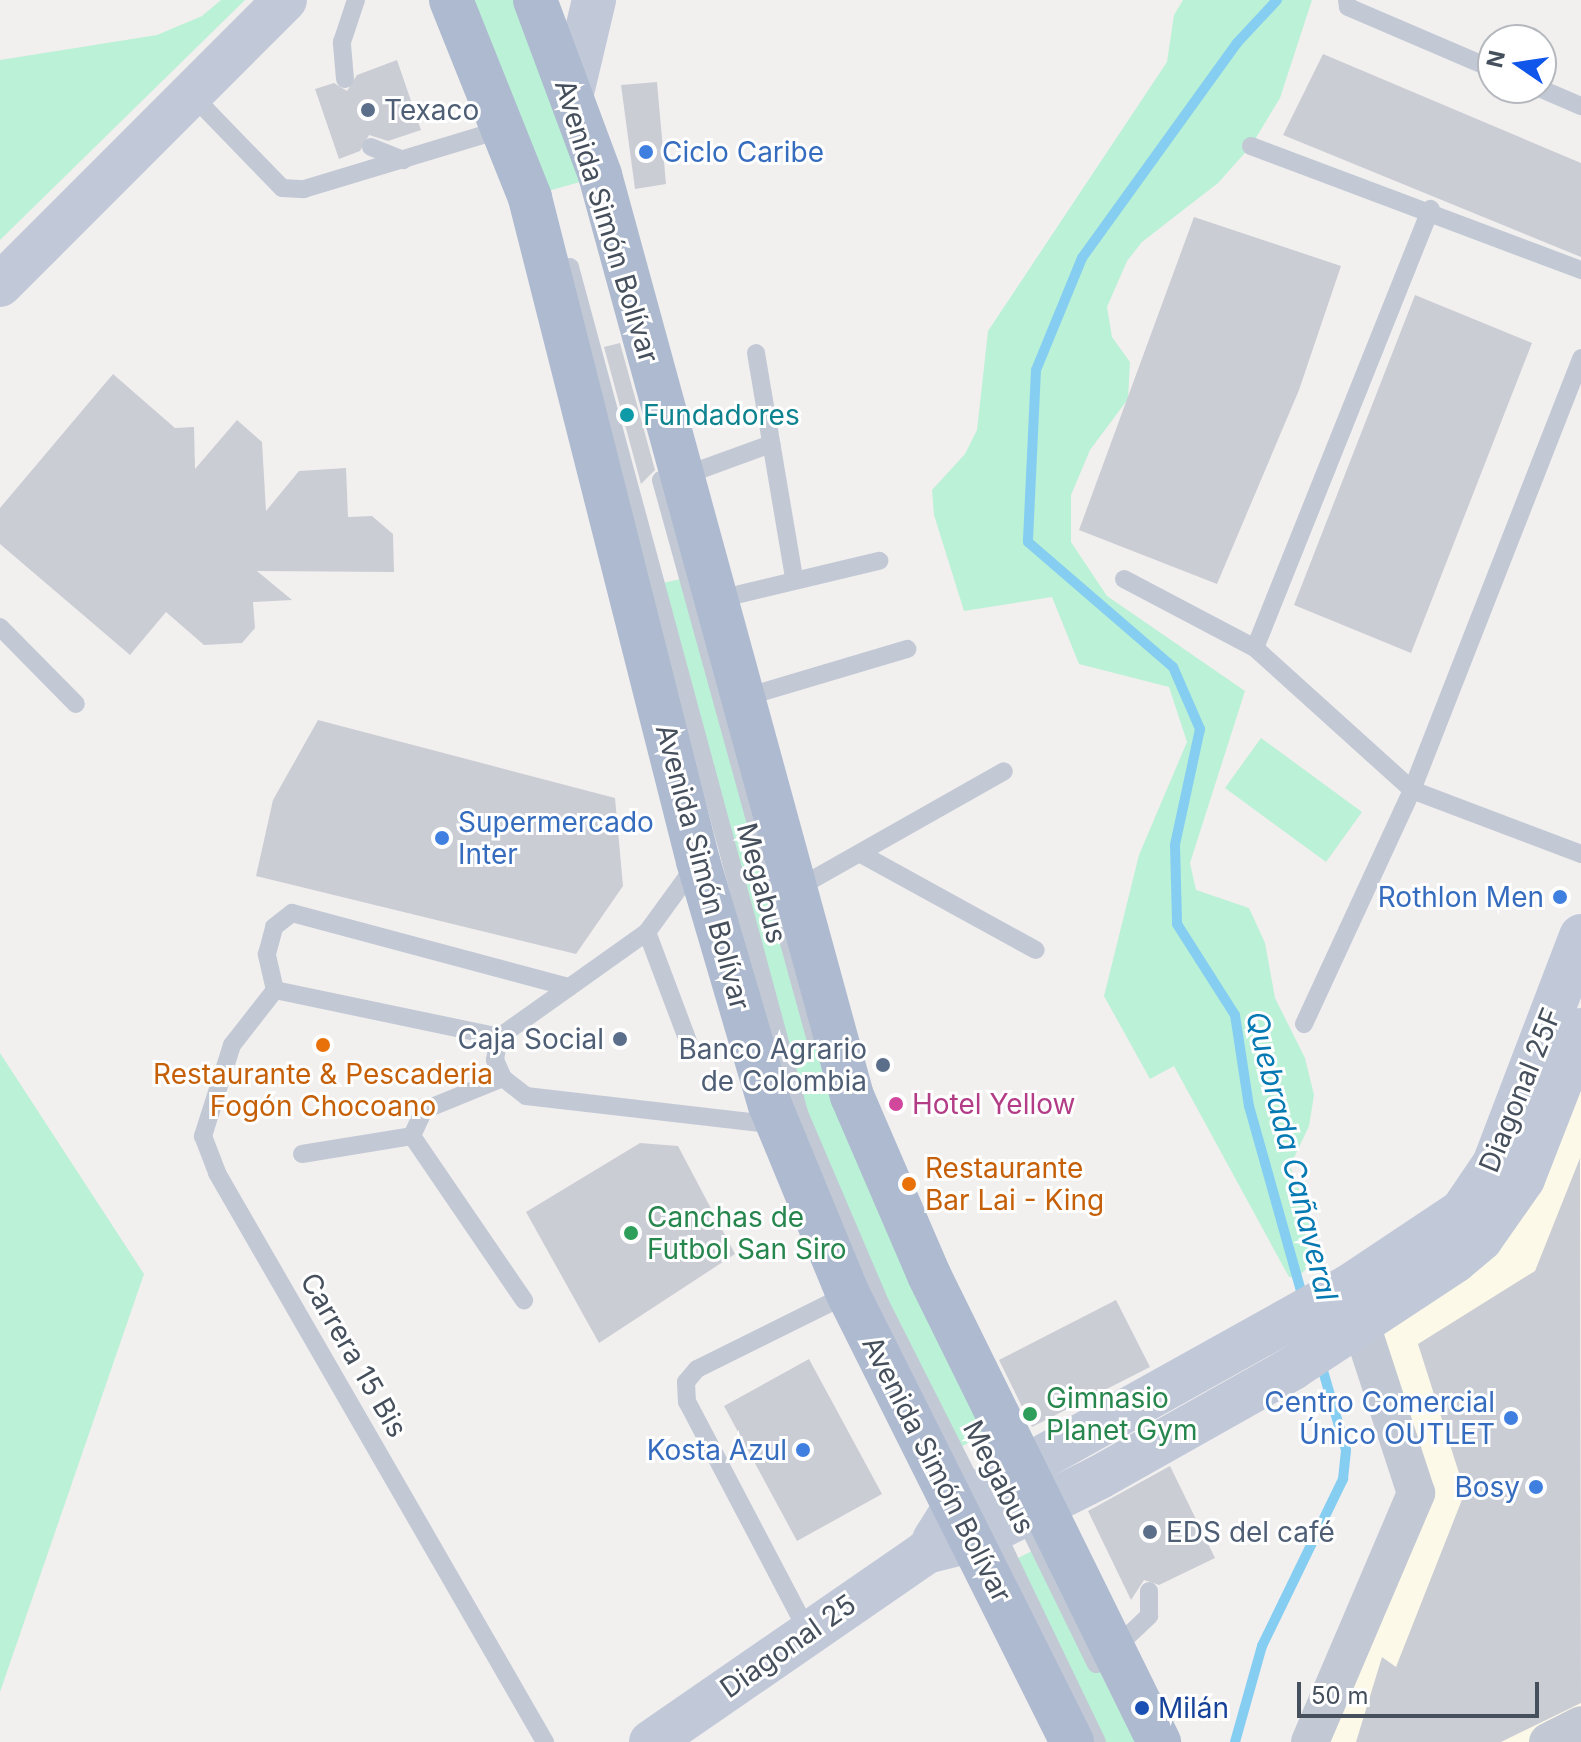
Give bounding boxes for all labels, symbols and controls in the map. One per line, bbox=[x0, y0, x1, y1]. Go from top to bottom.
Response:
north arrow bbox=[1477, 24, 1557, 104]
text: N bbox=[1481, 48, 1510, 70]
street label: Avenida Simón Bolívar bbox=[548, 76, 666, 366]
place label: Texaco bbox=[384, 93, 479, 127]
marker: Texaco bbox=[359, 101, 377, 119]
place label: Ciclo Caribe bbox=[662, 135, 824, 169]
marker: Ciclo Caribe bbox=[637, 143, 655, 161]
place label: Fundadores bbox=[643, 398, 800, 432]
marker: Fundadores bbox=[618, 406, 636, 424]
street label: Avenida Simón Bolívar bbox=[649, 721, 757, 1013]
place label: Supermercado Inter bbox=[458, 805, 654, 871]
street label: Megabus bbox=[730, 819, 794, 947]
marker: Supermercado Inter bbox=[433, 829, 451, 847]
place label: Rothlon Men bbox=[1378, 880, 1544, 914]
marker: Rothlon Men bbox=[1551, 888, 1569, 906]
street label: Diagonal 25F bbox=[1472, 1003, 1568, 1177]
water label: Quebrada Cañaveral bbox=[1239, 1008, 1345, 1304]
place label: Caja Social bbox=[457, 1022, 604, 1056]
marker: Caja Social bbox=[611, 1030, 629, 1048]
place label: Banco Agrario de Colombia bbox=[678, 1032, 867, 1098]
marker: Restaurante & Pescaderia Fogón Chocoano bbox=[314, 1036, 332, 1054]
marker: Banco Agrario de Colombia bbox=[874, 1056, 892, 1074]
place label: Restaurante & Pescaderia Fogón Chocoano bbox=[153, 1057, 493, 1123]
place label: Hotel Yellow bbox=[912, 1087, 1075, 1121]
marker: Hotel Yellow bbox=[887, 1095, 905, 1113]
place label: Restaurante Bar Lai - King bbox=[925, 1151, 1104, 1217]
marker: Restaurante Bar Lai - King bbox=[900, 1175, 918, 1193]
place label: Canchas de Futbol San Siro bbox=[647, 1200, 847, 1266]
marker: Canchas de Futbol San Siro bbox=[622, 1224, 640, 1242]
street label: Carrera 15 Bis bbox=[293, 1267, 415, 1443]
street label: Avenida Simón Bolívar bbox=[855, 1330, 1019, 1608]
place label: Gimnasio Planet Gym bbox=[1046, 1381, 1197, 1447]
place label: Centro Comercial Único OUTLET bbox=[1264, 1385, 1495, 1451]
marker: Gimnasio Planet Gym bbox=[1021, 1405, 1039, 1423]
marker: Centro Comercial Único OUTLET bbox=[1502, 1409, 1520, 1427]
street label: Megabus bbox=[956, 1415, 1042, 1539]
place label: Kosta Azul bbox=[647, 1433, 787, 1467]
marker: Kosta Azul bbox=[794, 1441, 812, 1459]
place label: Bosy bbox=[1454, 1470, 1520, 1504]
marker: Bosy bbox=[1527, 1478, 1545, 1496]
place label: EDS del café bbox=[1166, 1515, 1335, 1549]
marker: EDS del café bbox=[1141, 1523, 1159, 1541]
street label: Diagonal 25 bbox=[714, 1587, 862, 1705]
scale bar bbox=[1301, 1666, 1543, 1716]
text: 50 m bbox=[1311, 1681, 1369, 1710]
place label: Milán bbox=[1158, 1691, 1229, 1725]
marker: Milán bbox=[1133, 1699, 1151, 1717]

